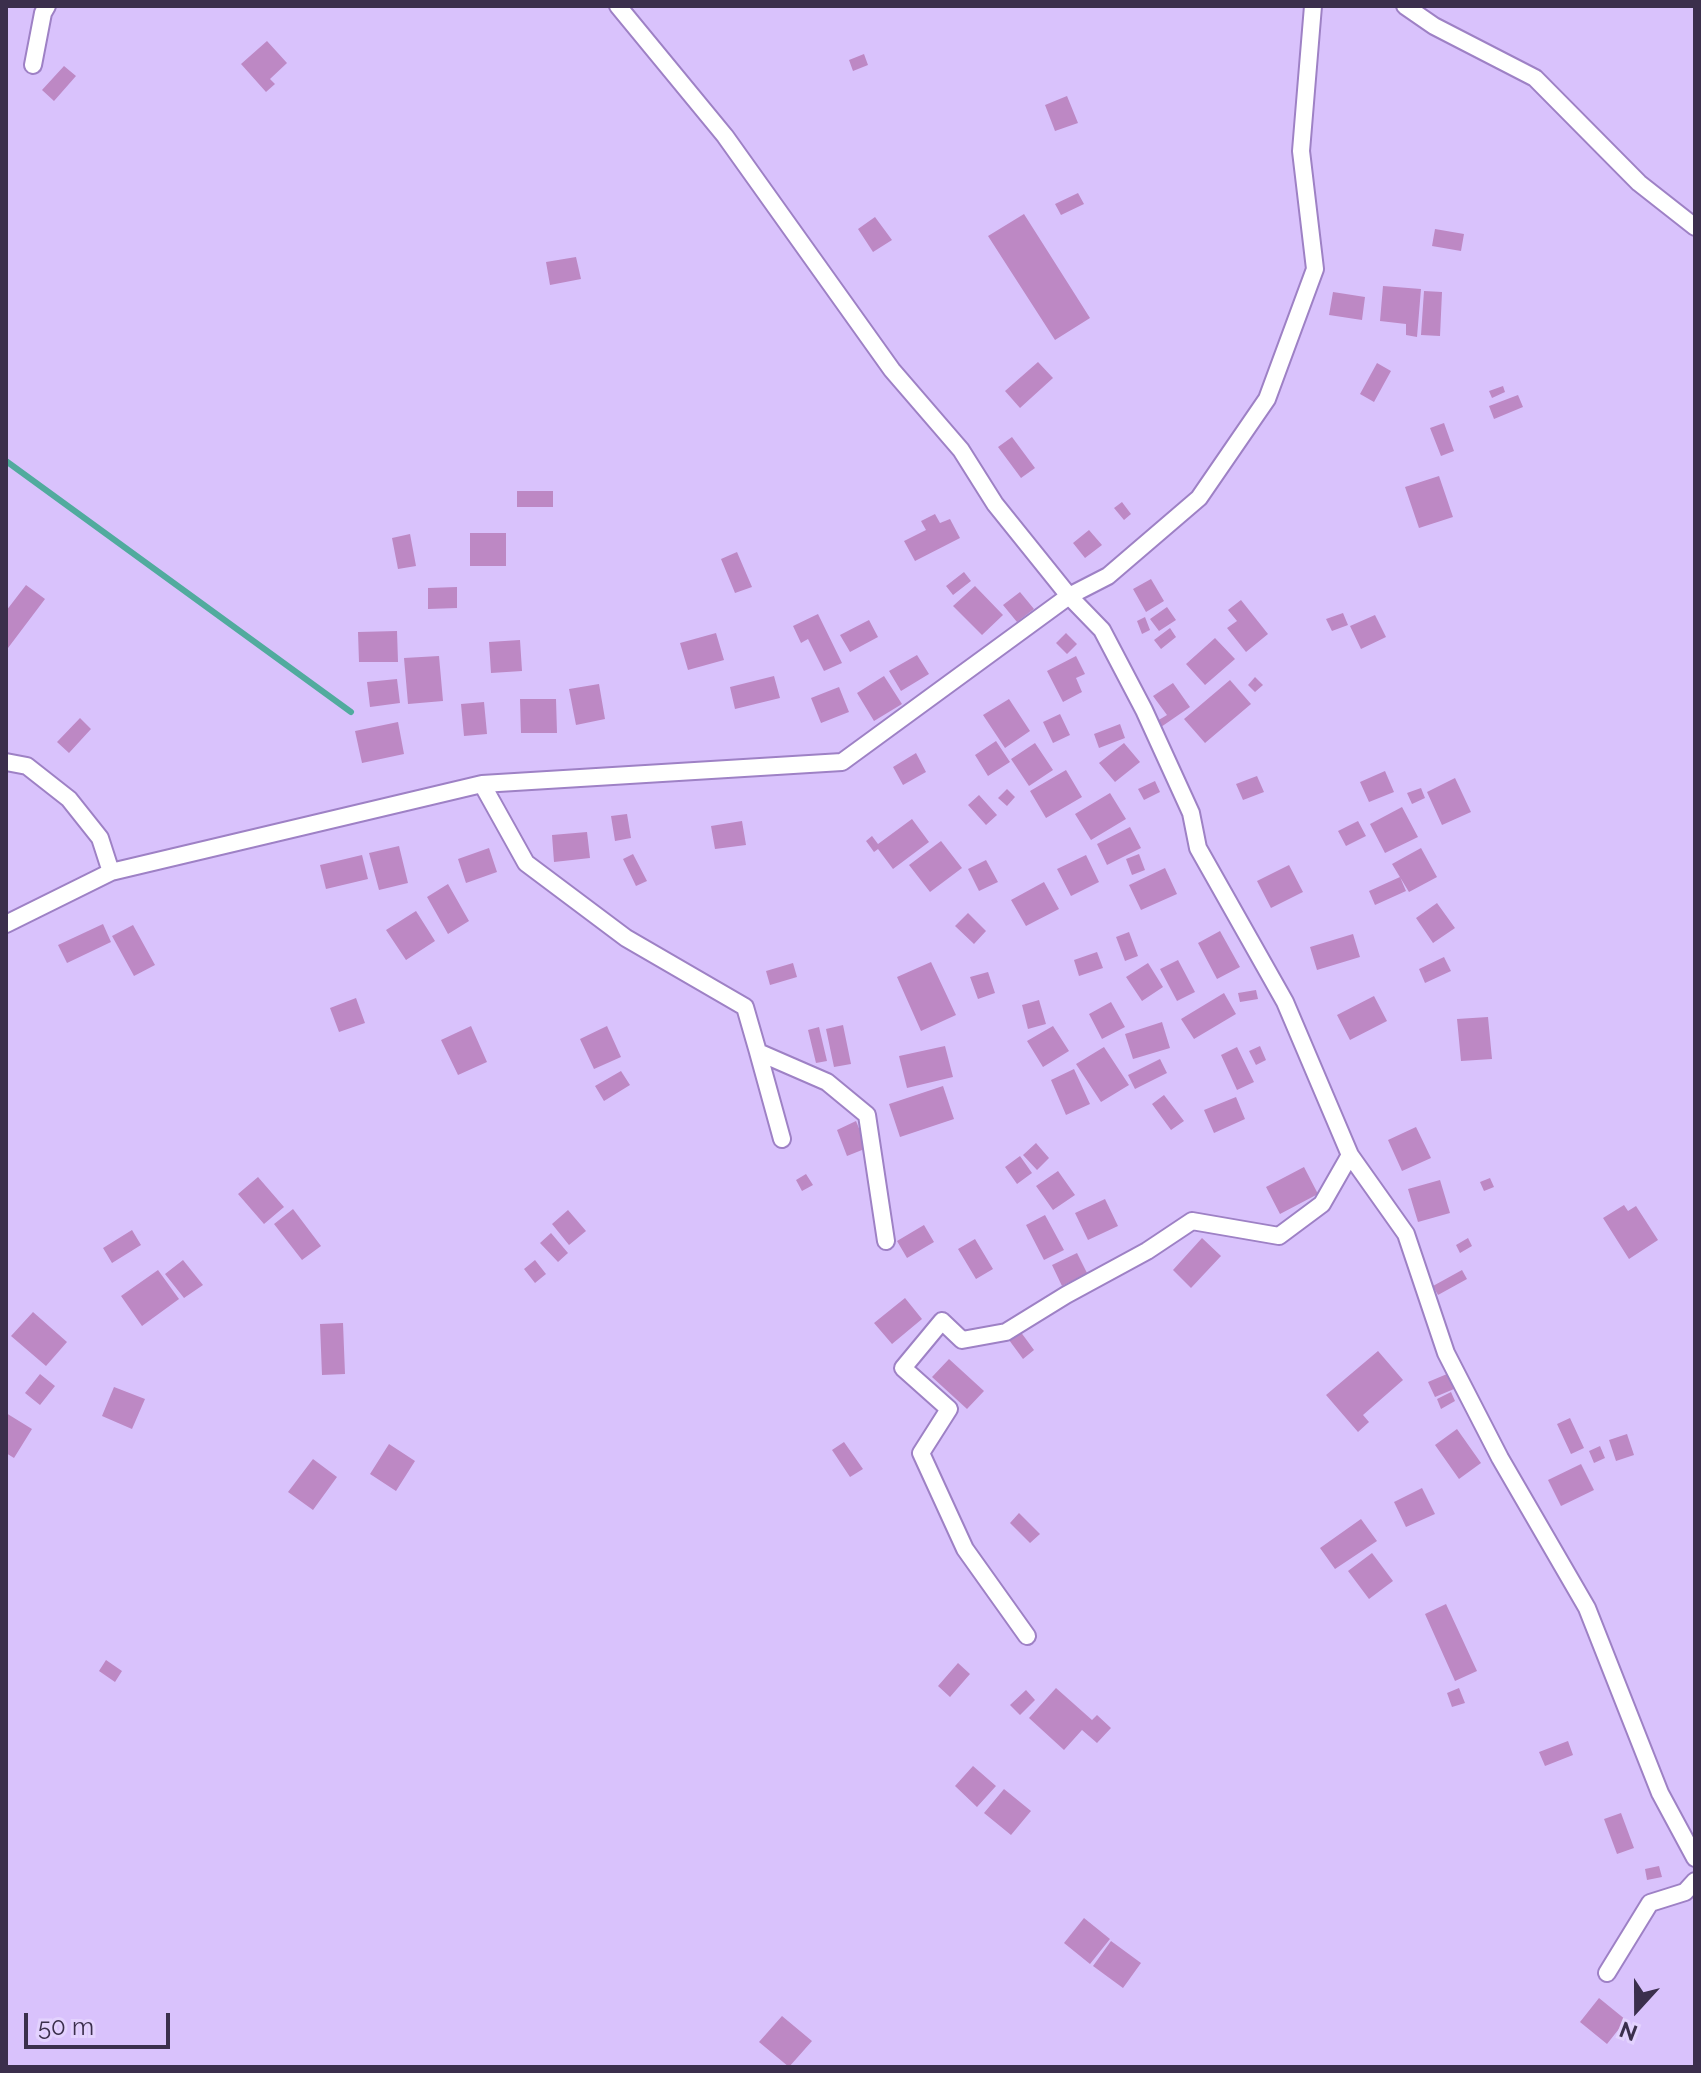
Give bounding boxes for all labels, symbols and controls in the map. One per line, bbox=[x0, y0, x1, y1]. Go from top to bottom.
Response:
north arrow bbox=[1597, 1969, 1677, 2049]
scale bar bbox=[28, 1997, 174, 2047]
text: 50 m bbox=[38, 2012, 94, 2041]
text: N bbox=[1616, 2016, 1641, 2047]

